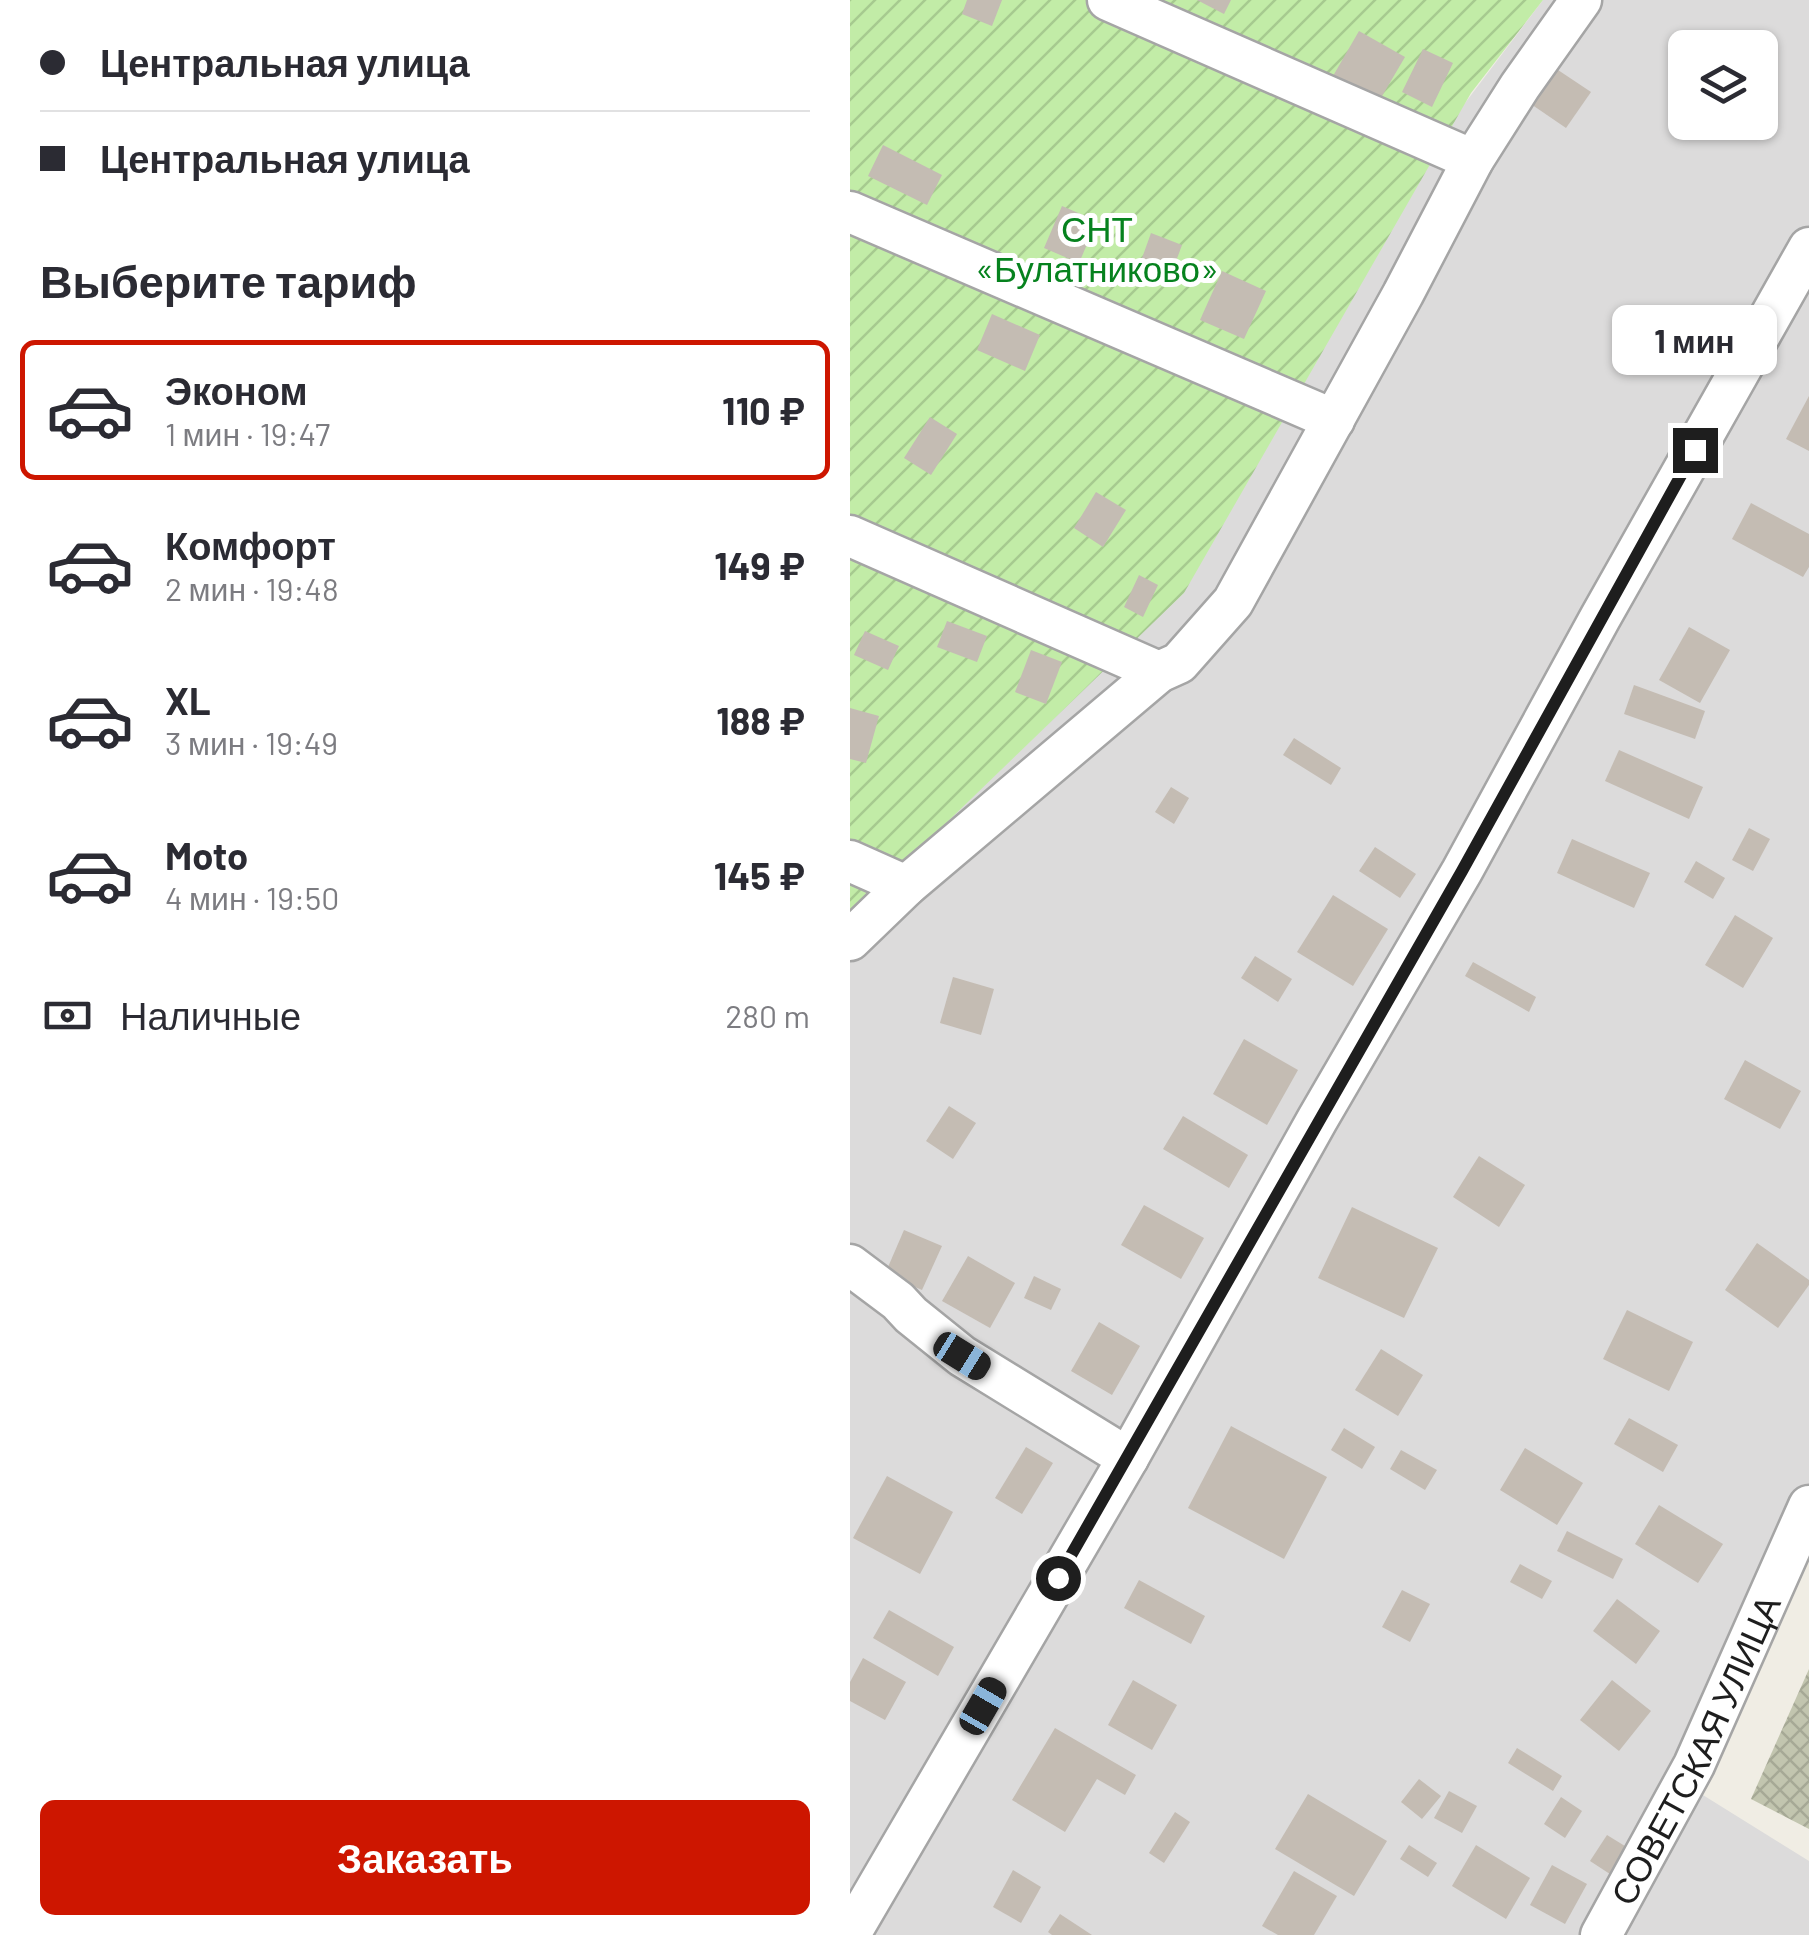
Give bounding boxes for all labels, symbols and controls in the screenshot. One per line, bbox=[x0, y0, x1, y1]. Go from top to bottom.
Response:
map controls bbox=[1668, 30, 1778, 140]
button: layers bbox=[1668, 30, 1778, 140]
text: Центральная улица bbox=[100, 39, 470, 85]
text: Центральная улица bbox=[100, 135, 470, 181]
park label: СНТ «Булатниково» bbox=[975, 207, 1219, 289]
text: Выберите тариф bbox=[40, 253, 417, 307]
callout: 1 мин bbox=[1612, 305, 1778, 375]
text: 1 мин bbox=[1654, 321, 1735, 359]
icon: car bbox=[45, 365, 135, 455]
text: Эконом bbox=[165, 367, 308, 413]
text: 110 ₽ bbox=[722, 387, 805, 433]
text: 1 мин · 19:47 bbox=[165, 414, 330, 452]
route end bbox=[1673, 428, 1718, 473]
icon: car bbox=[45, 520, 135, 610]
text: Комфорт bbox=[165, 522, 336, 568]
text: 149 ₽ bbox=[714, 542, 805, 588]
text: 2 мин · 19:48 bbox=[165, 569, 339, 607]
icon: car bbox=[45, 675, 135, 765]
text: XL bbox=[165, 677, 211, 723]
text: 188 ₽ bbox=[716, 697, 805, 743]
text: 3 мин · 19:49 bbox=[165, 723, 338, 761]
icon: car bbox=[45, 830, 135, 920]
text: Moto bbox=[165, 832, 248, 878]
text: 145 ₽ bbox=[714, 852, 805, 898]
text: 4 мин · 19:50 bbox=[165, 878, 339, 916]
icon: cash bbox=[40, 988, 95, 1043]
text: Наличные bbox=[120, 992, 301, 1038]
text: 280 m bbox=[725, 996, 810, 1034]
car bbox=[929, 1327, 995, 1385]
route start bbox=[1036, 1556, 1081, 1601]
street label: СОВЕТСКАЯ УЛИЦА bbox=[1601, 1588, 1788, 1912]
car bbox=[955, 1673, 1011, 1739]
button: Заказать bbox=[40, 1800, 810, 1915]

